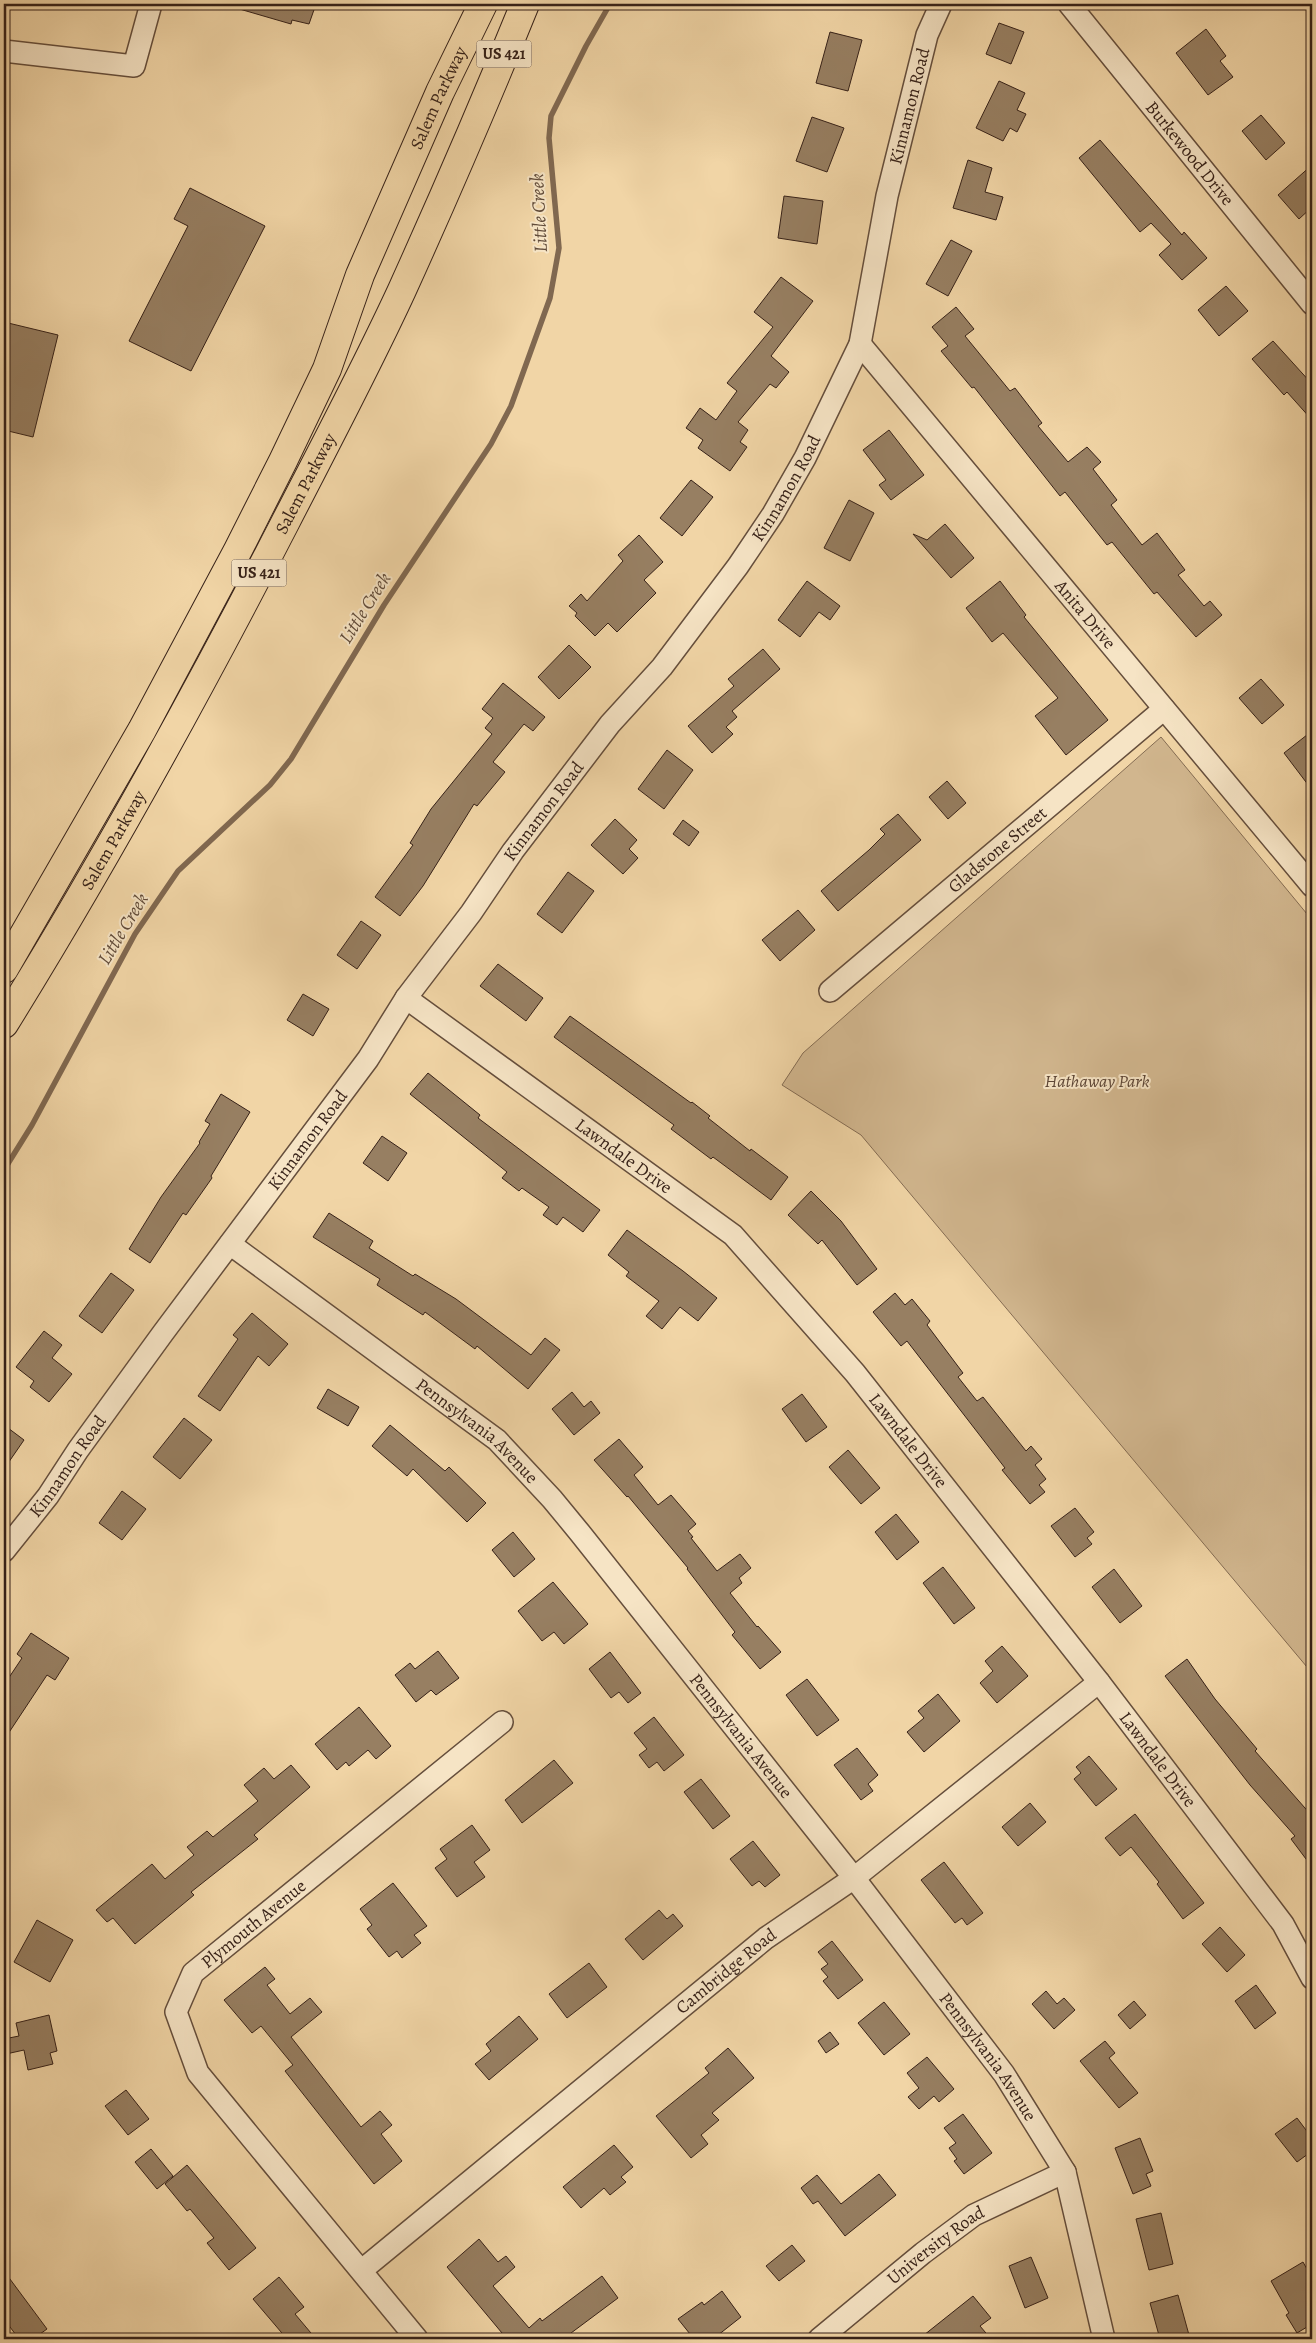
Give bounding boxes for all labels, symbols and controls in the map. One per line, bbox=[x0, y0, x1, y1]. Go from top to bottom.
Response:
street label: Salem Parkway bbox=[404, 41, 473, 153]
road number: US 421 bbox=[476, 41, 532, 68]
street label: Kinnamon Road bbox=[883, 45, 935, 167]
street label: Burkewood Drive bbox=[1140, 96, 1239, 211]
water label: Little Creek bbox=[524, 173, 554, 253]
street label: Salem Parkway bbox=[269, 428, 342, 538]
street label: Kinnamon Road bbox=[746, 431, 826, 546]
road number: US 421 bbox=[232, 560, 286, 586]
water label: Little Creek bbox=[333, 567, 397, 649]
street label: Anita Drive bbox=[1049, 574, 1121, 654]
street label: Kinnamon Road bbox=[498, 756, 589, 866]
street label: Salem Parkway bbox=[75, 785, 152, 894]
street label: Gladstone Street bbox=[943, 801, 1052, 898]
water label: Little Creek bbox=[91, 888, 155, 970]
park label: Hathaway Park bbox=[1045, 1069, 1149, 1093]
street label: Kinnamon Road bbox=[262, 1085, 353, 1195]
street label: Lawndale Drive bbox=[570, 1113, 677, 1199]
street label: Pennsylvania Avenue bbox=[411, 1372, 544, 1489]
street label: Lawndale Drive bbox=[863, 1388, 953, 1493]
street label: Kinnamon Road bbox=[24, 1410, 112, 1522]
street label: Pennsylvania Avenue bbox=[684, 1668, 798, 1803]
street label: Lawndale Drive bbox=[1114, 1707, 1202, 1812]
street label: Plymouth Avenue bbox=[196, 1874, 311, 1974]
street label: Cambridge Road bbox=[671, 1922, 781, 2019]
street label: Pennsylvania Avenue bbox=[934, 1987, 1042, 2126]
street label: University Road bbox=[882, 2200, 988, 2290]

